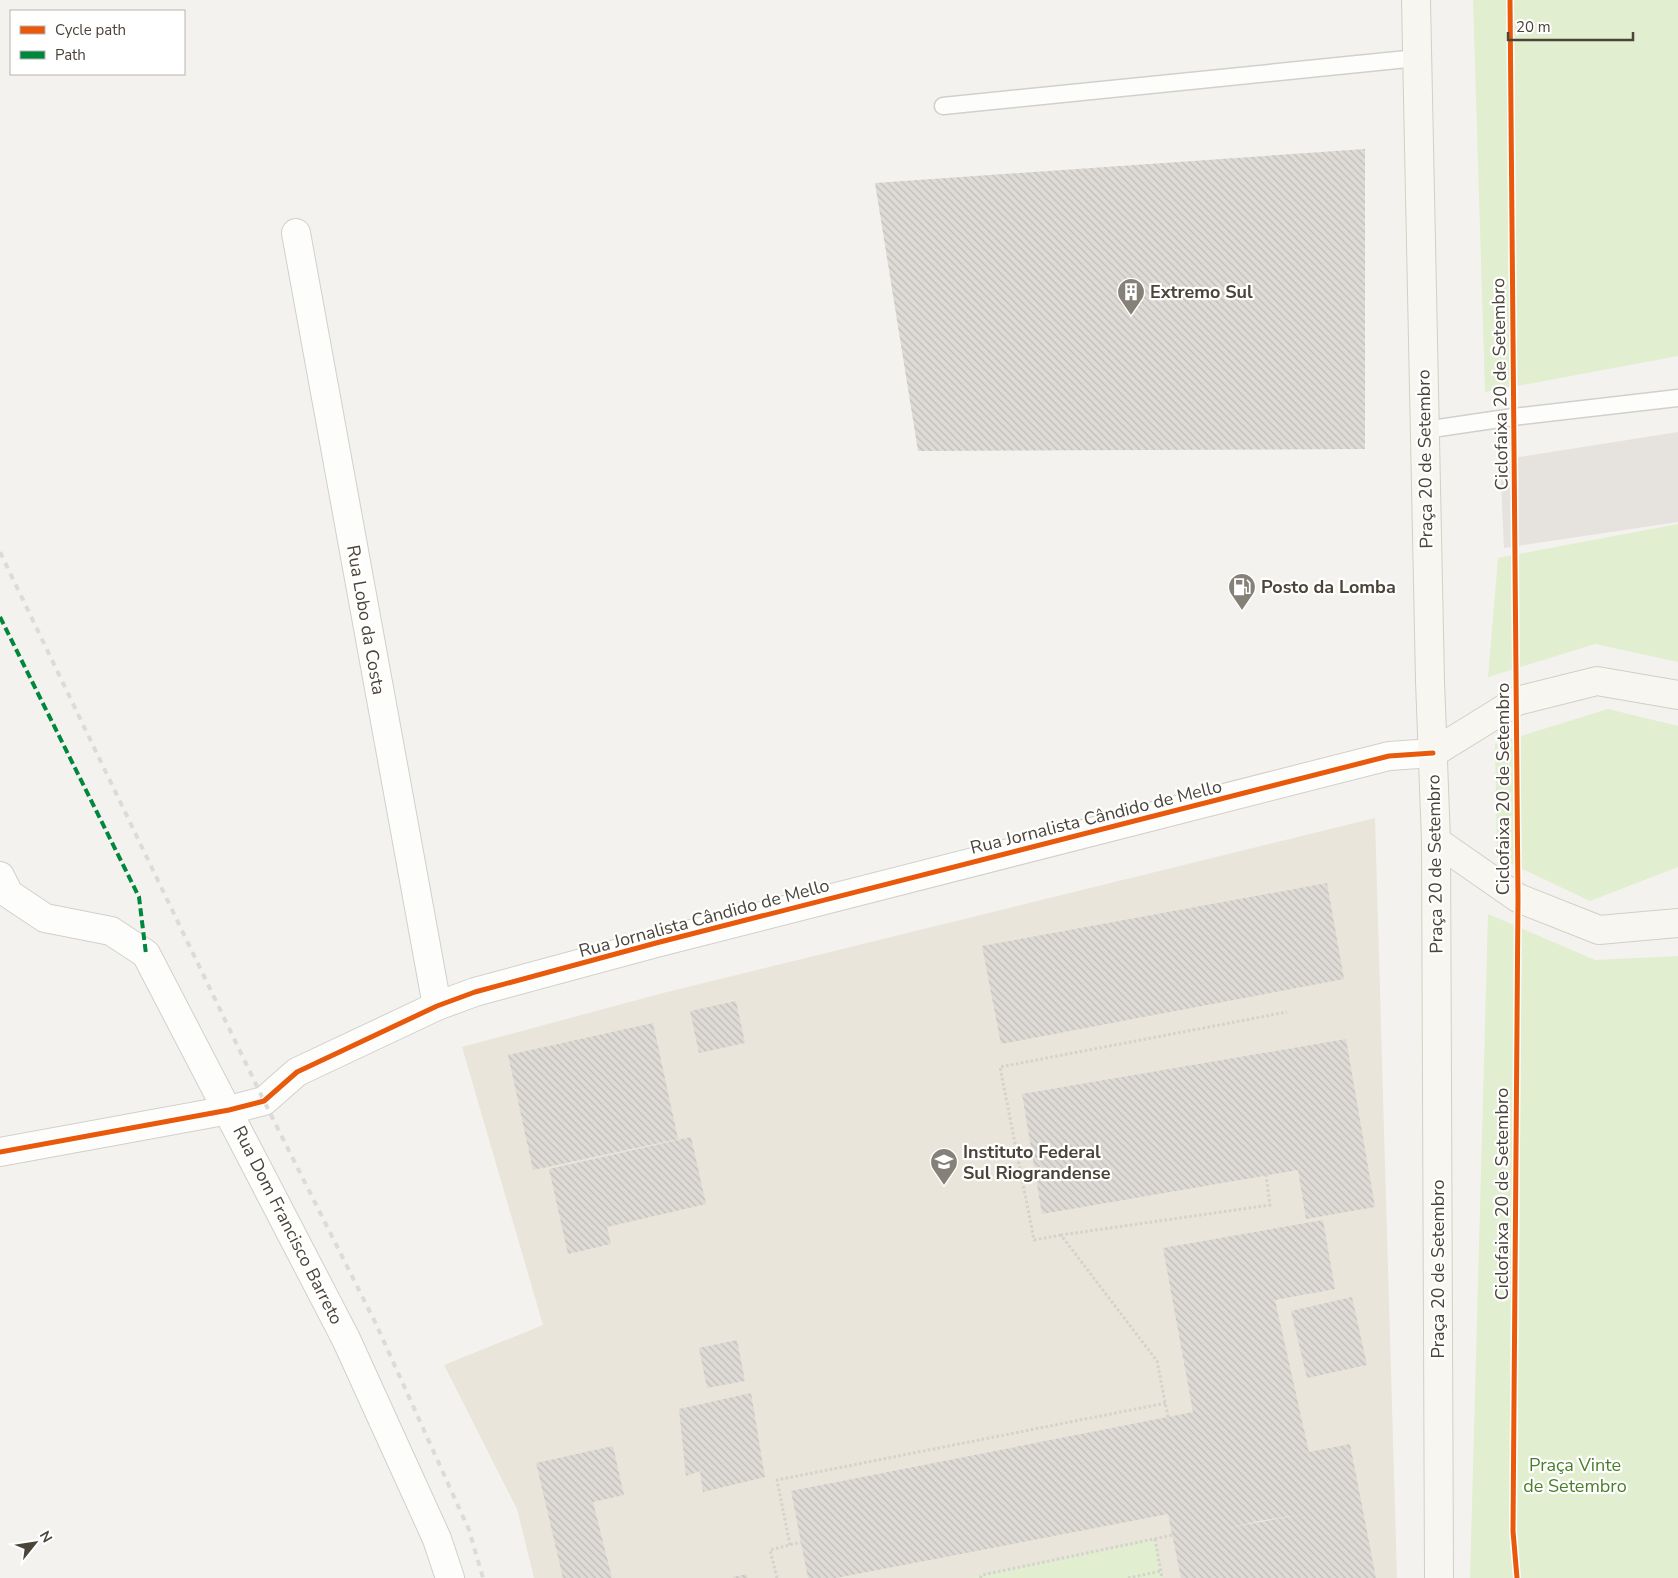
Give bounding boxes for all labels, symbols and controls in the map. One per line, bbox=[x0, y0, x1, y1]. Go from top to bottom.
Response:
legend bbox=[10, 10, 185, 75]
scale bar bbox=[1508, 10, 1633, 42]
text: 20 m bbox=[1516, 17, 1551, 37]
text: Cycle path bbox=[55, 20, 126, 40]
text: Path bbox=[55, 45, 86, 65]
building icon: Extremo Sul bbox=[1116, 277, 1146, 316]
street label: Ciclofaixa 20 de Setembro bbox=[1486, 278, 1514, 490]
place label: Extremo Sul bbox=[1150, 280, 1253, 304]
street label: Praça 20 de Setembro bbox=[1411, 369, 1439, 549]
street label: Rua Lobo da Costa bbox=[341, 543, 391, 697]
fuel station icon: Posto da Lomba bbox=[1227, 572, 1257, 611]
place label: Posto da Lomba bbox=[1261, 575, 1396, 599]
street label: Ciclofaixa 20 de Setembro bbox=[1491, 683, 1515, 895]
street label: Rua Jornalista Cândido de Mello bbox=[968, 774, 1224, 860]
street label: Praça 20 de Setembro bbox=[1421, 774, 1449, 954]
street label: Rua Jornalista Cândido de Mello bbox=[576, 873, 832, 963]
street label: Ciclofaixa 20 de Setembro bbox=[1490, 1088, 1514, 1300]
street label: Rua Dom Francisco Barreto bbox=[227, 1122, 349, 1328]
place label: Instituto Federal Sul Riograndense bbox=[963, 1140, 1111, 1185]
school or university icon: Instituto Federal Sul Riograndense bbox=[929, 1147, 959, 1186]
street label: Praça 20 de Setembro bbox=[1426, 1179, 1450, 1359]
park label: Praça Vinte de Setembro bbox=[1523, 1453, 1627, 1498]
north arrow bbox=[10, 1518, 60, 1568]
text: N bbox=[35, 1527, 57, 1546]

